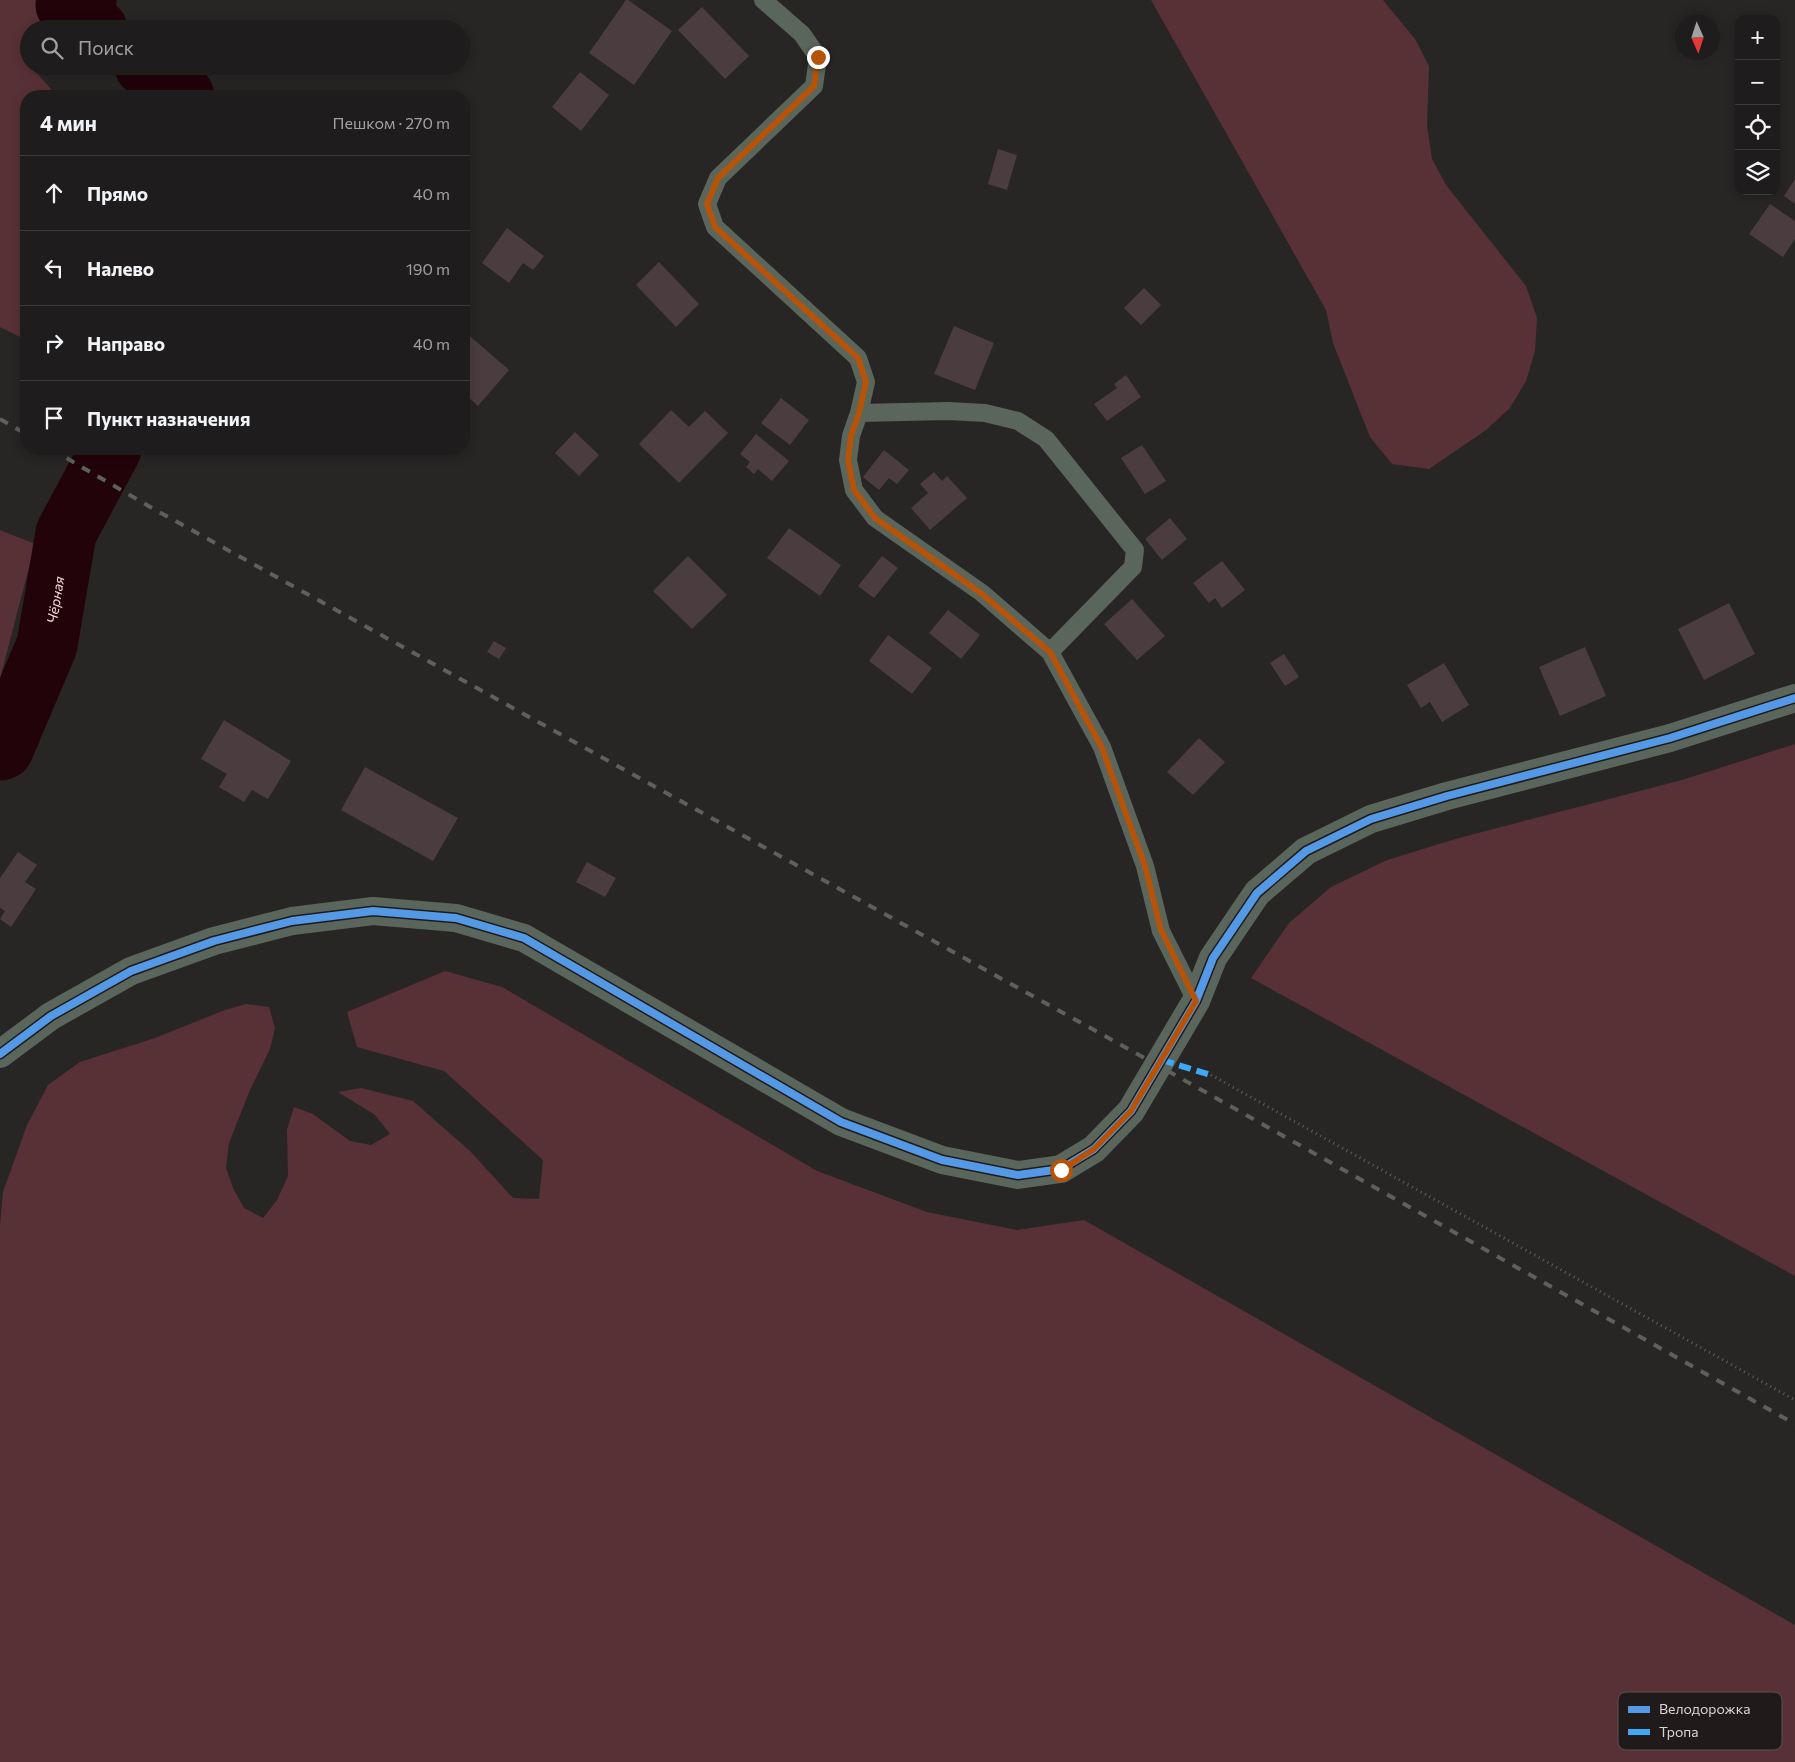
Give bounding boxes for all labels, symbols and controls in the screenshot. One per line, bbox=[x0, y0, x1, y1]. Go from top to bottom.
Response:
north arrow bbox=[1675, 15, 1720, 60]
map controls bbox=[1735, 15, 1780, 195]
button: + bbox=[1735, 15, 1780, 60]
search box bbox=[20, 20, 470, 75]
icon: search bbox=[38, 34, 66, 62]
text: Поиск bbox=[78, 36, 134, 59]
route end bbox=[807, 46, 830, 69]
button: − bbox=[1735, 60, 1780, 105]
button: locate bbox=[1735, 105, 1780, 150]
text: 4 мин bbox=[40, 110, 97, 135]
text: Пешком · 270 m bbox=[333, 113, 450, 132]
button: layers bbox=[1735, 150, 1780, 195]
icon: ahead bbox=[40, 179, 68, 207]
text: Прямо bbox=[87, 182, 148, 205]
text: 40 m bbox=[413, 184, 450, 203]
icon: left bbox=[40, 254, 68, 282]
text: Налево bbox=[87, 257, 154, 280]
text: 190 m bbox=[406, 259, 450, 278]
icon: right bbox=[40, 329, 68, 357]
text: Направо bbox=[87, 332, 165, 355]
text: 40 m bbox=[413, 334, 450, 353]
icon: arrive bbox=[40, 404, 68, 432]
text: Пункт назначения bbox=[87, 407, 250, 430]
water label: Чёрная bbox=[42, 575, 67, 625]
route start bbox=[1050, 1159, 1073, 1182]
legend bbox=[1618, 1692, 1782, 1750]
text: Велодорожка bbox=[1659, 1700, 1750, 1717]
text: Тропа bbox=[1659, 1723, 1699, 1740]

